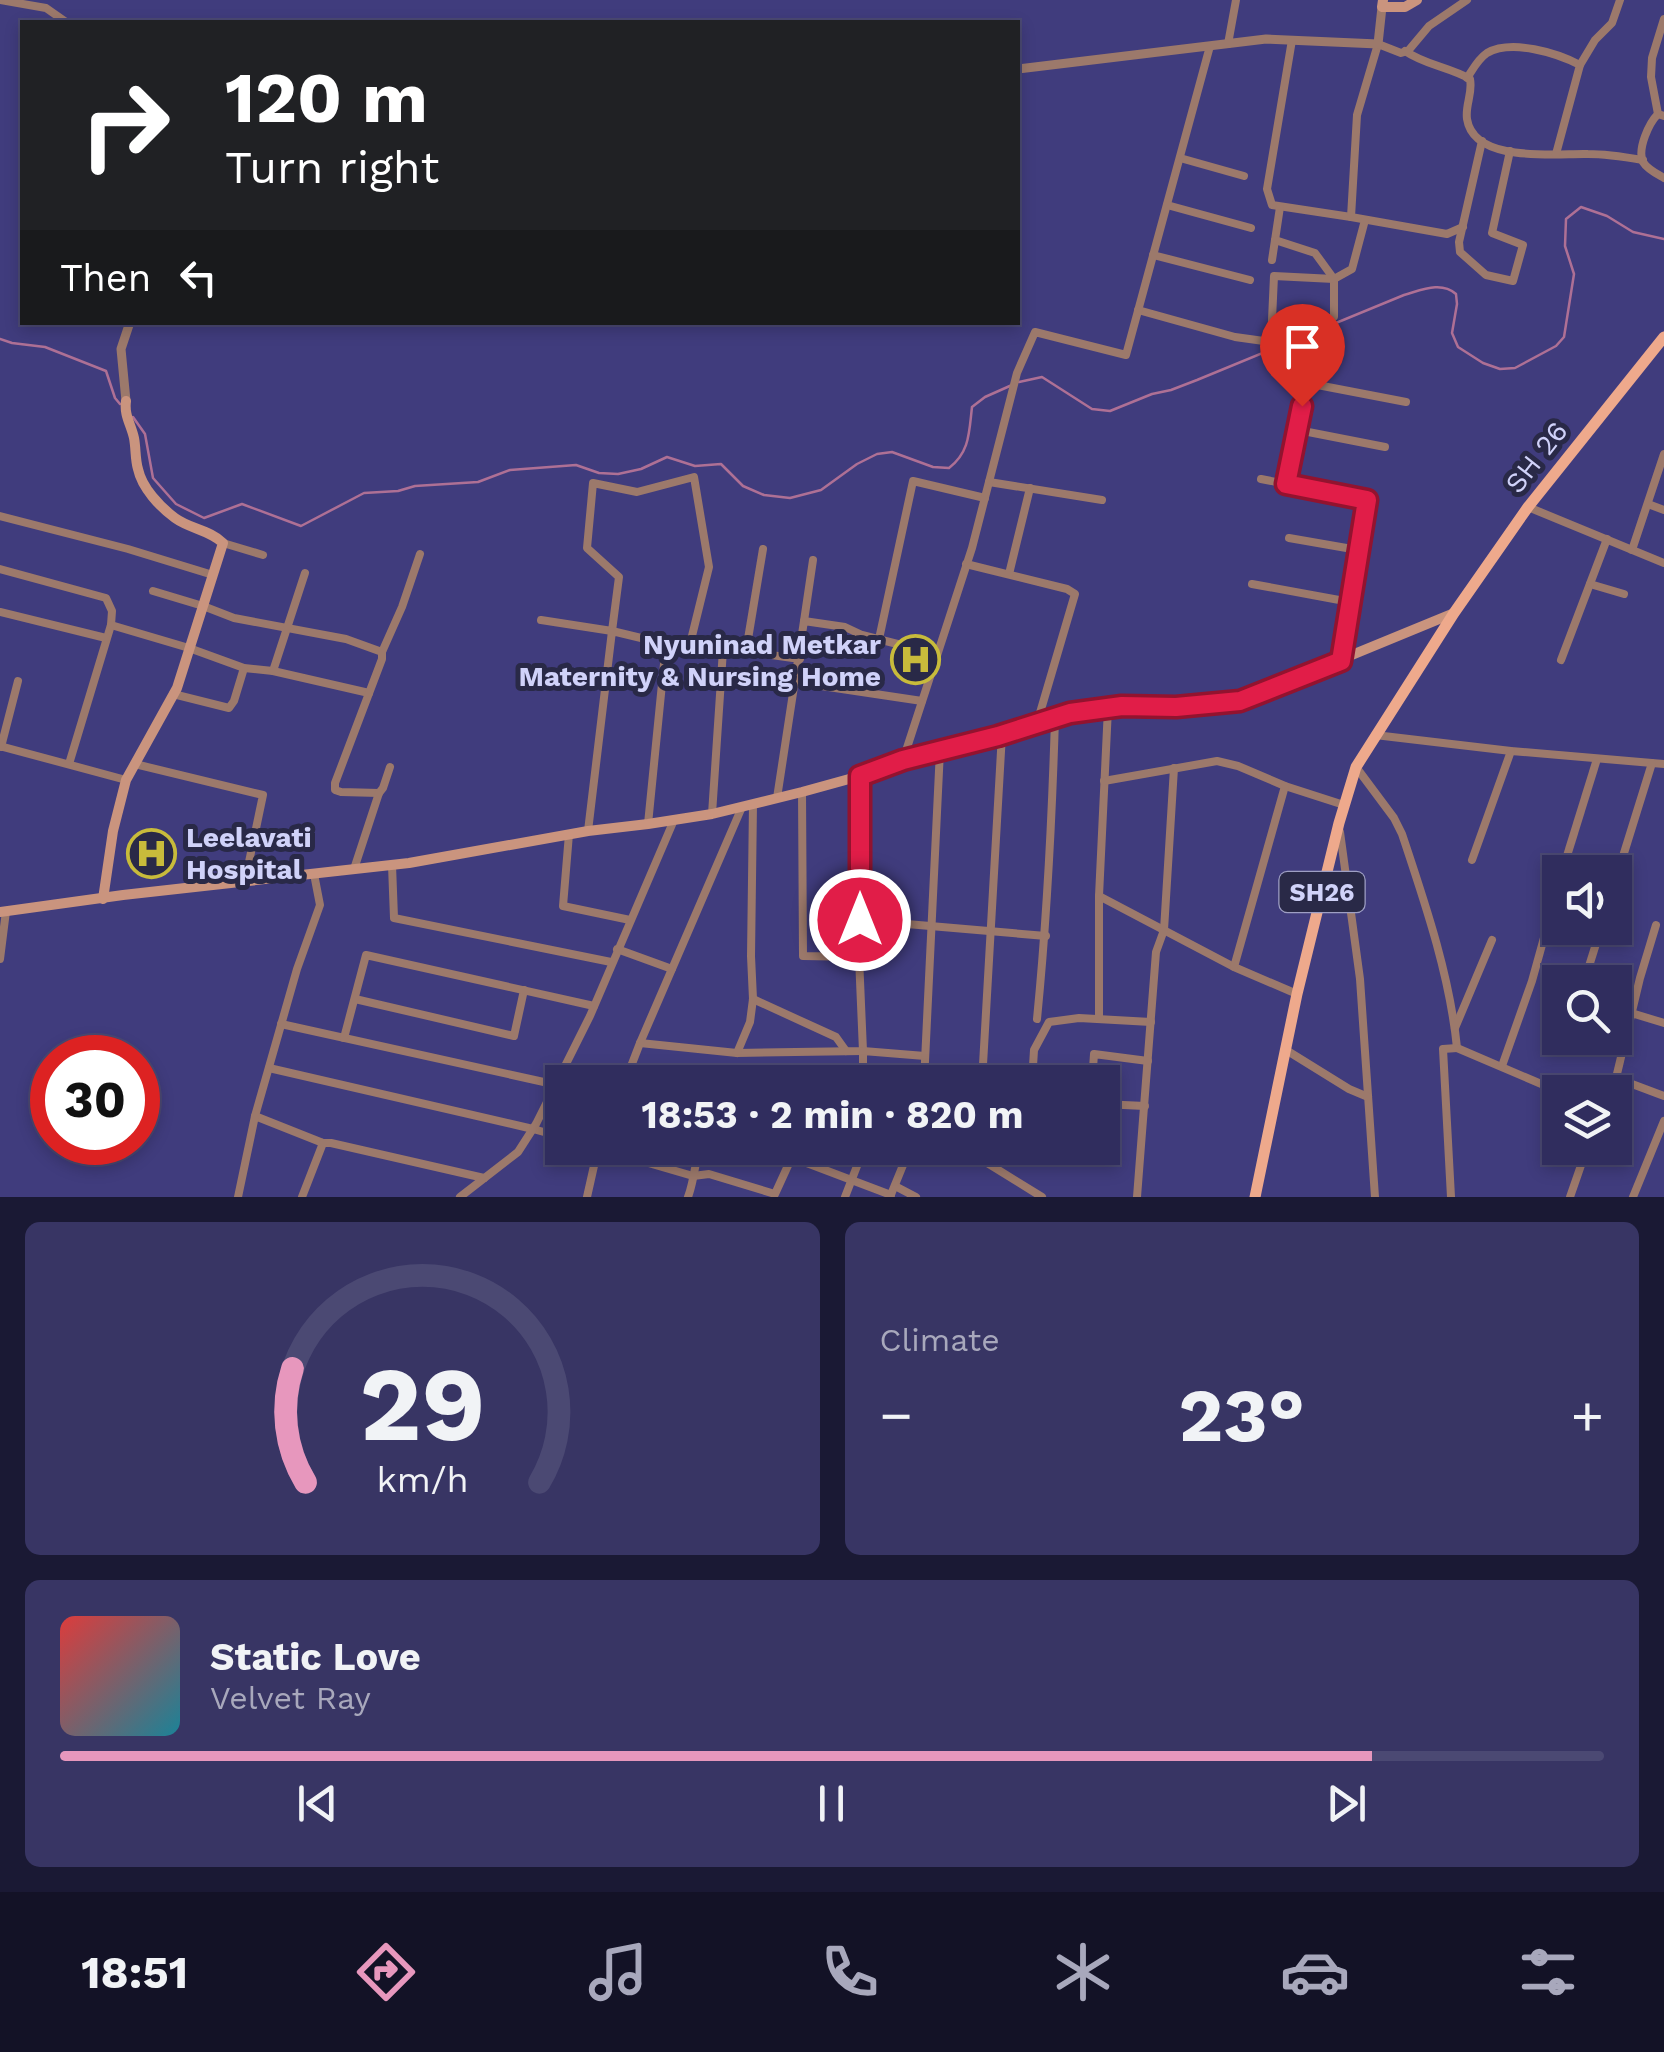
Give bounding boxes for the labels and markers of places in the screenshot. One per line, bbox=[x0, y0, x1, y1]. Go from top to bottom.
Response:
pin bbox=[1260, 304, 1345, 407]
place label: Nyuninad Metkar Maternity & Nursing Home bbox=[519, 628, 881, 693]
hospital icon: Nyuninad Metkar Maternity & Nursing Home bbox=[890, 634, 942, 686]
place label: Leelavati Hospital bbox=[186, 821, 312, 886]
hospital icon: Leelavati Hospital bbox=[125, 827, 177, 879]

